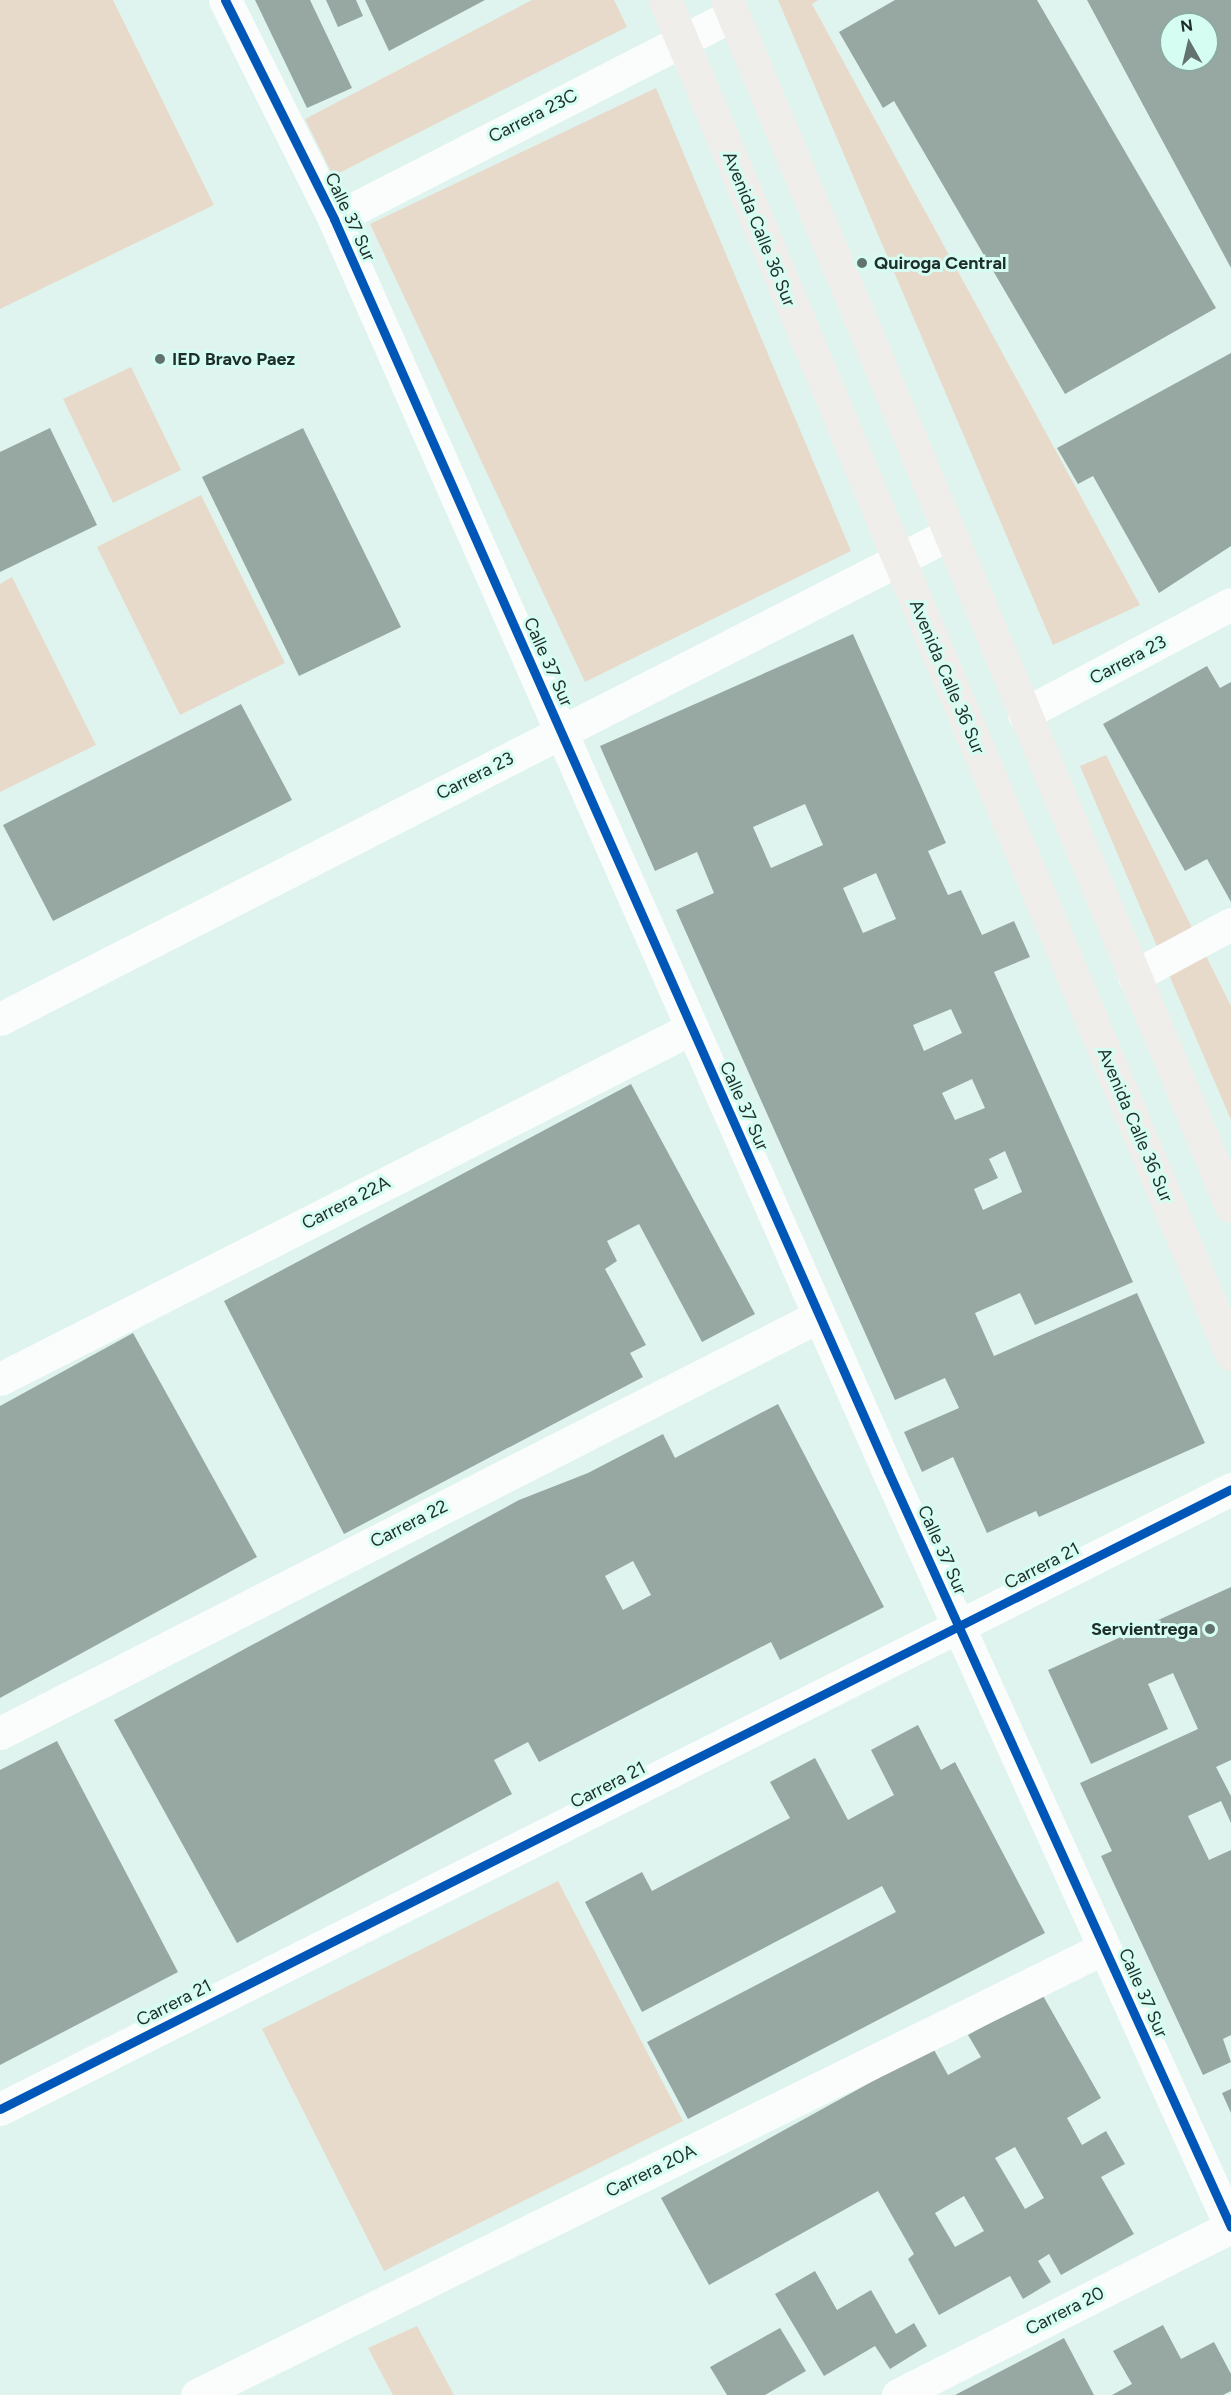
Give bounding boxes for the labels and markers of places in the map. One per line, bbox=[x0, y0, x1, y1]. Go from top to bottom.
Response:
place label: Quiroga Central bbox=[874, 252, 1006, 274]
marker: Quiroga Central bbox=[855, 256, 869, 270]
place label: IED Bravo Paez bbox=[172, 348, 295, 370]
marker: IED Bravo Paez bbox=[153, 352, 167, 366]
place label: Servientrega bbox=[1091, 1618, 1198, 1640]
marker: Servientrega bbox=[1203, 1622, 1217, 1636]

